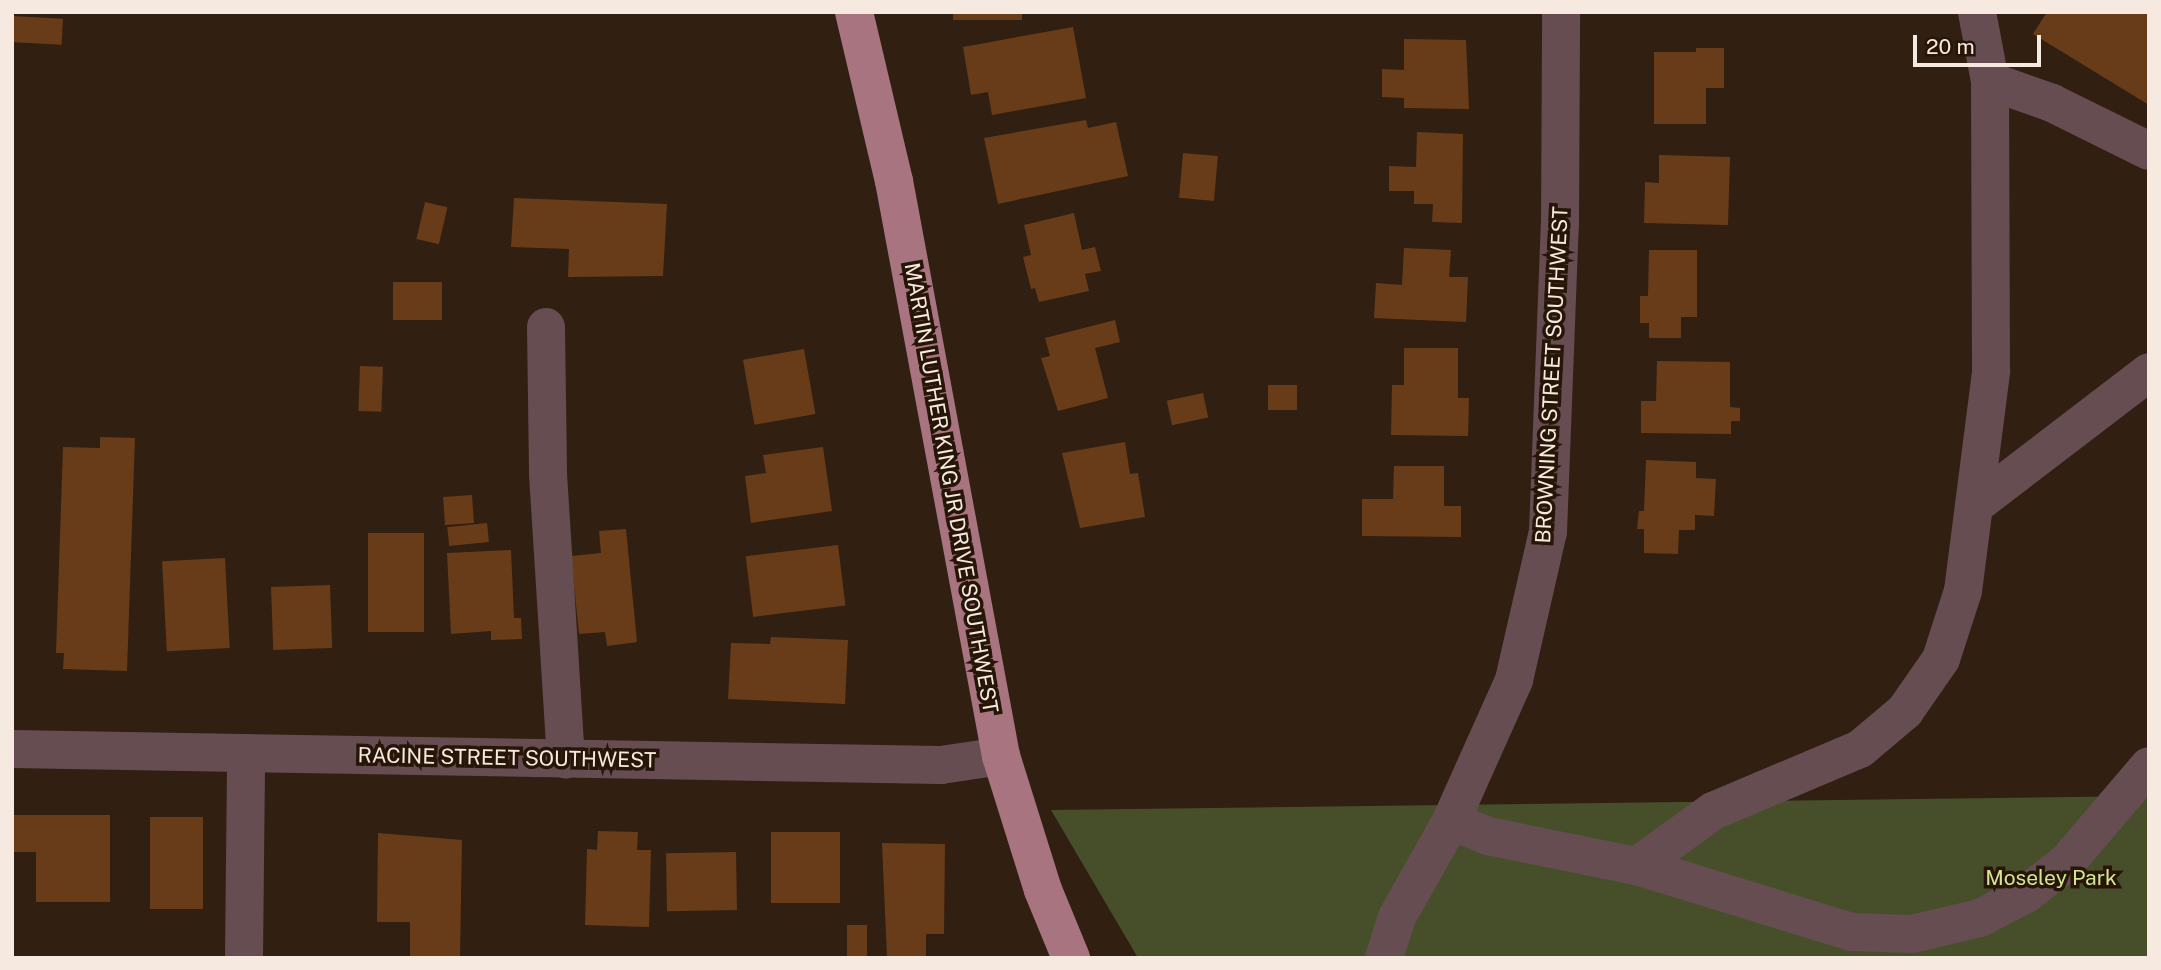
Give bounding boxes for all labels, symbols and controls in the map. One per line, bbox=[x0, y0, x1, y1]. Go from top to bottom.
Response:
scale bar bbox=[1916, 21, 2044, 65]
text: 20 m bbox=[1926, 34, 1975, 59]
street label: BROWNING STREET SOUTHWEST bbox=[1531, 206, 1573, 544]
street label: MARTIN LUTHER KING JR DRIVE SOUTHWEST bbox=[899, 261, 1003, 715]
street label: RACINE STREET SOUTHWEST bbox=[357, 743, 657, 773]
park label: Moseley Park bbox=[1985, 865, 2117, 891]

